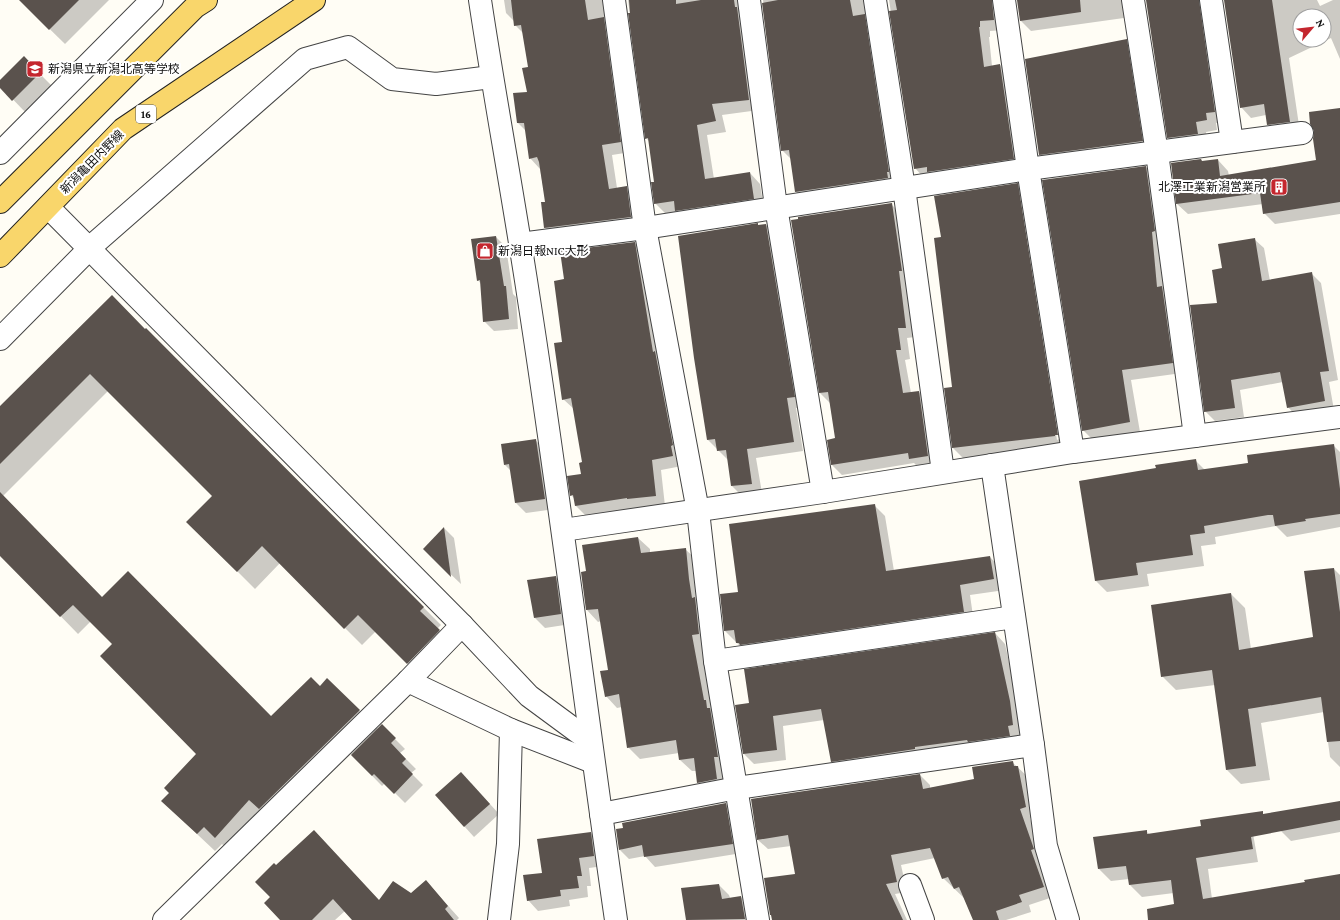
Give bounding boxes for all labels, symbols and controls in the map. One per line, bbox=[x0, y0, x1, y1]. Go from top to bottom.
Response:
north arrow bbox=[1292, 8, 1332, 48]
text: N bbox=[1314, 17, 1328, 30]
school or university icon: 新潟県立新潟北高等学校 bbox=[25, 59, 45, 79]
place label: 新潟県立新潟北高等学校 bbox=[48, 62, 180, 76]
road number: 16 bbox=[136, 105, 156, 123]
street label: 新潟亀田内野線 bbox=[57, 127, 127, 197]
building icon: 北澤工業新潟営業所 bbox=[1269, 177, 1289, 197]
place label: 北澤工業新潟営業所 bbox=[1158, 180, 1266, 194]
shop icon: 新潟日報NIC大形 bbox=[475, 241, 495, 261]
place label: 新潟日報NIC大形 bbox=[498, 244, 589, 258]

